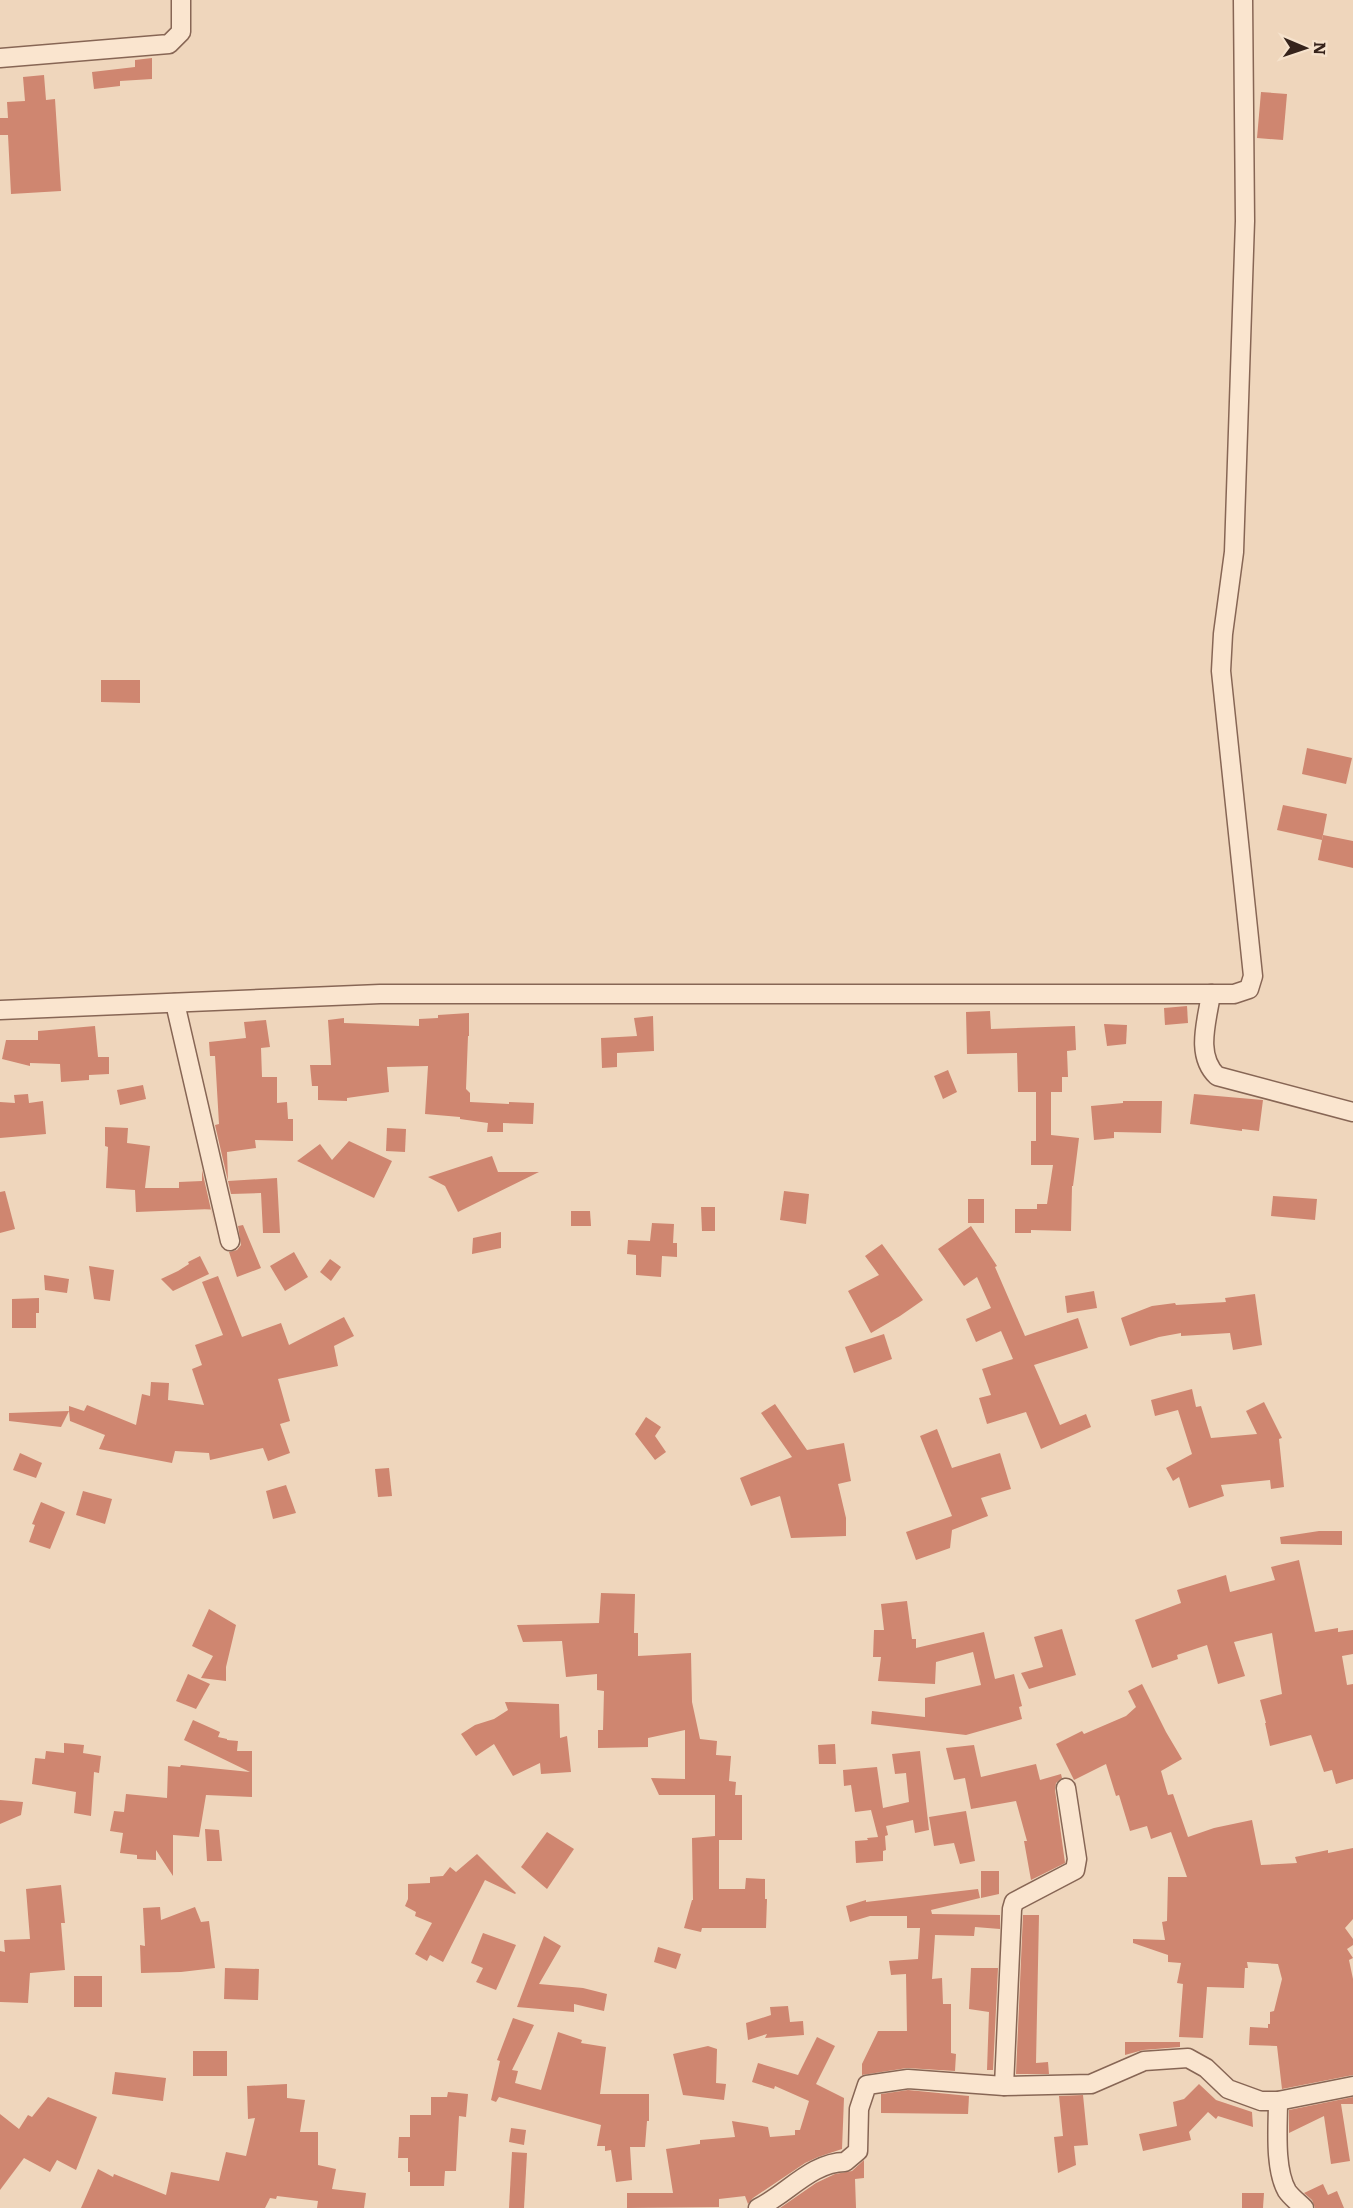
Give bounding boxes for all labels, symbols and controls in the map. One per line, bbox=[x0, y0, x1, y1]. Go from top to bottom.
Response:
north arrow bbox=[1275, 18, 1335, 78]
text: N bbox=[1309, 41, 1333, 56]

